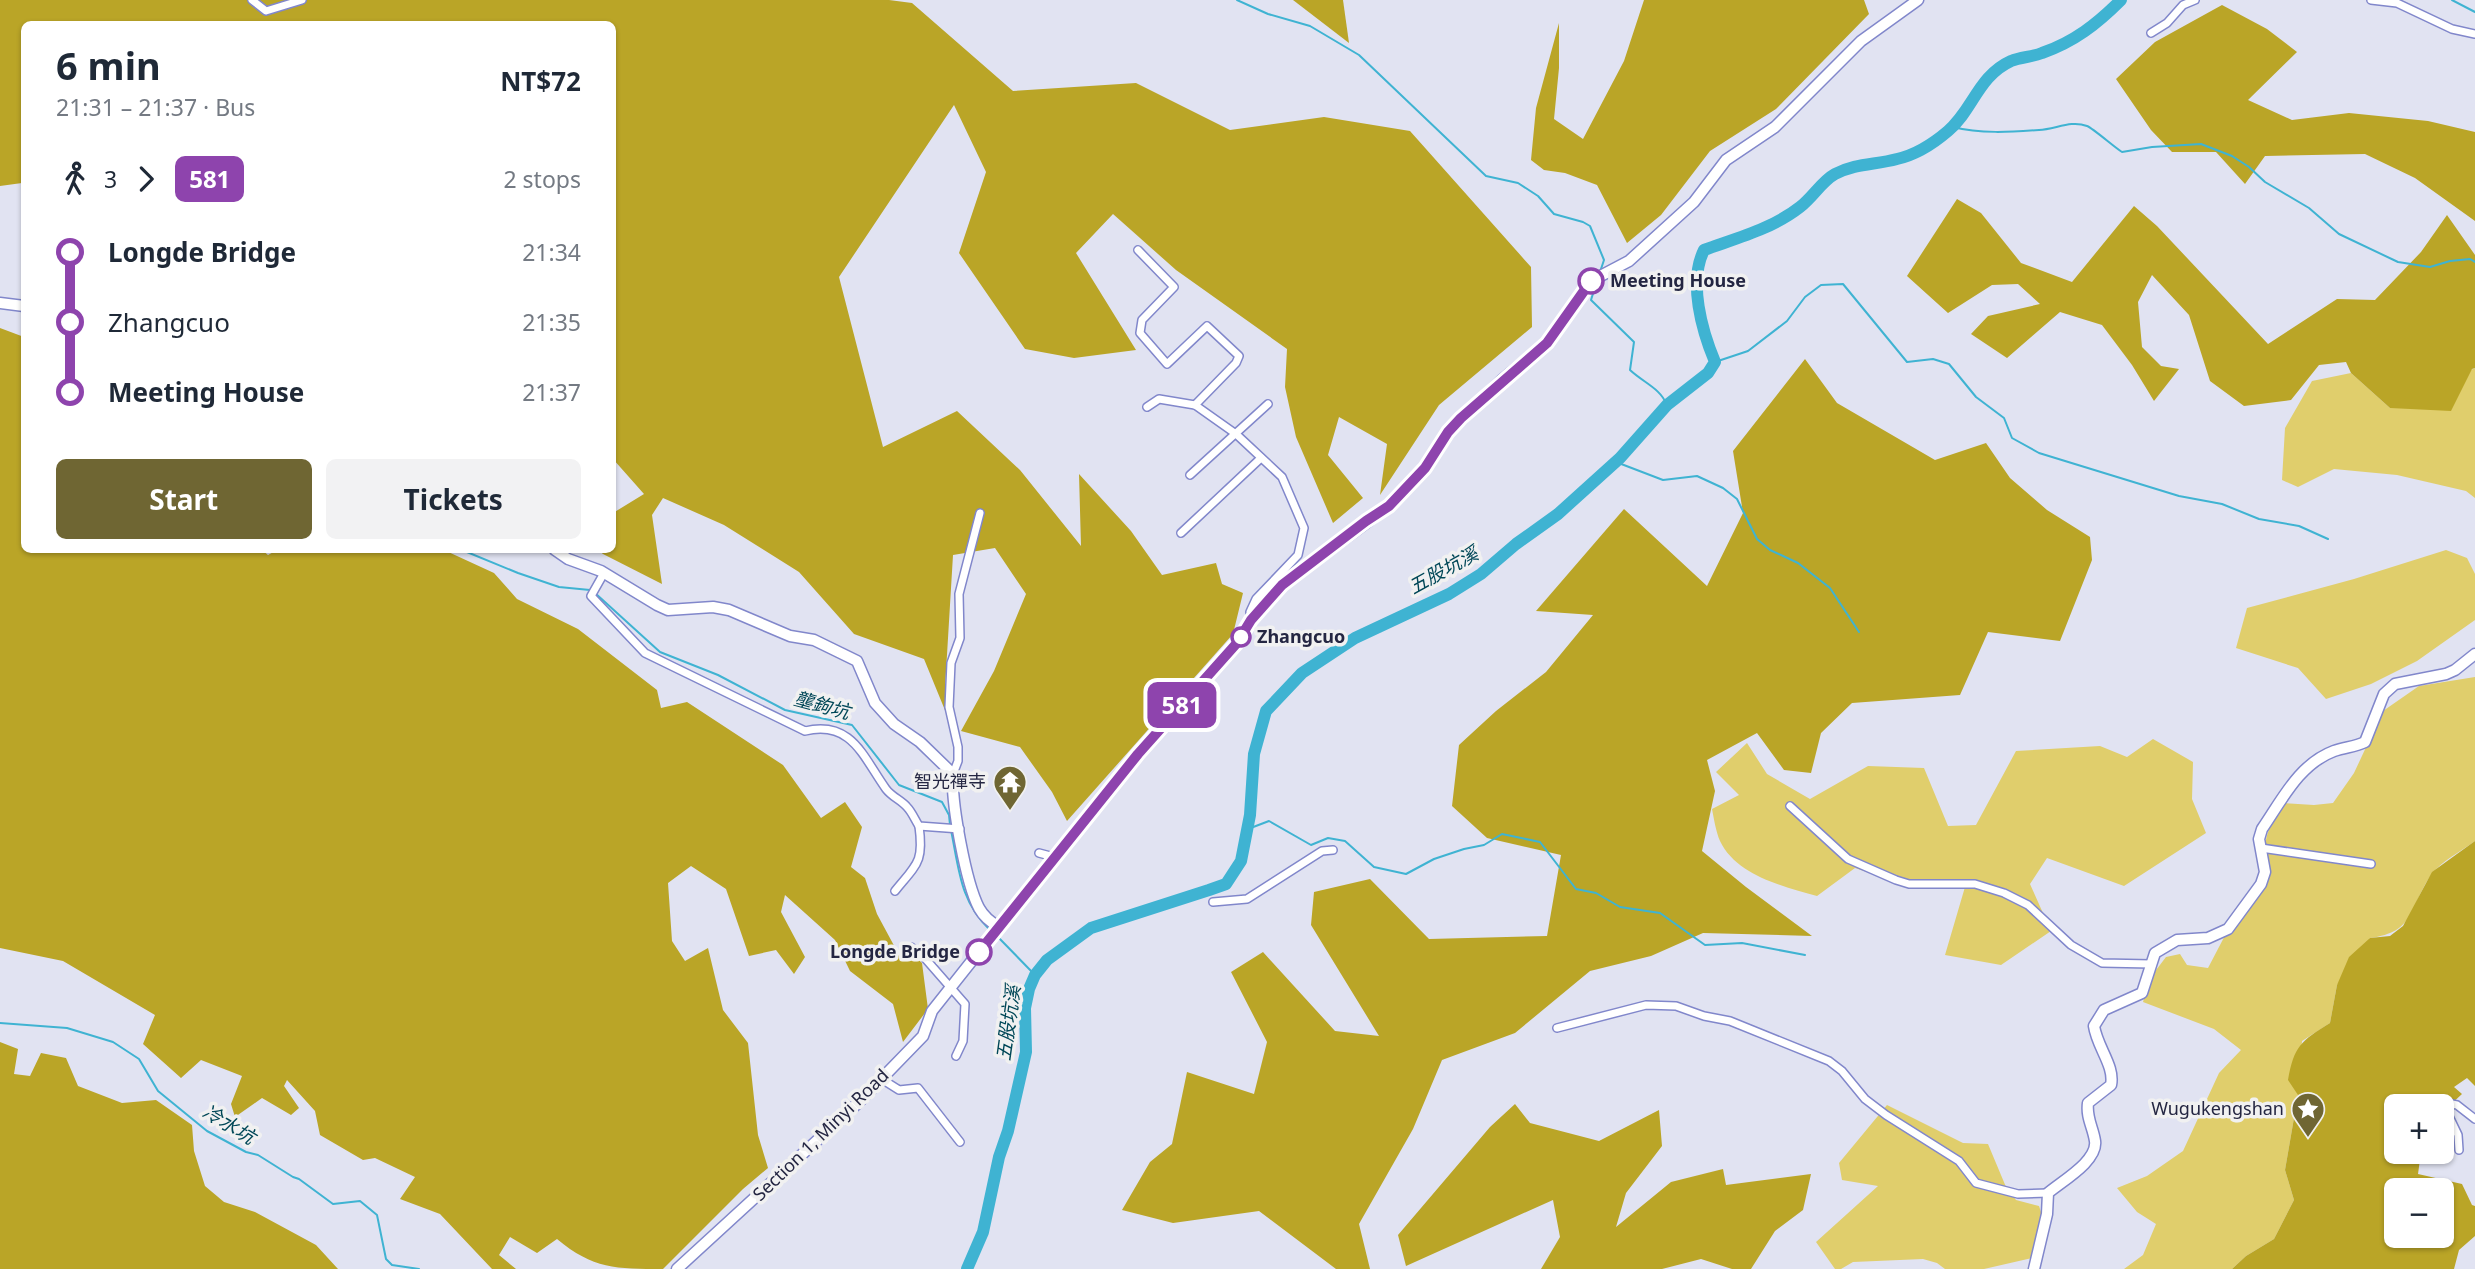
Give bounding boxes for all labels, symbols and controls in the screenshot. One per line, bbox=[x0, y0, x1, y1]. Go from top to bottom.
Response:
text: 6 min bbox=[56, 39, 161, 91]
text: NT$72 bbox=[500, 63, 581, 99]
text: 21:31 – 21:37 · Bus bbox=[56, 91, 255, 123]
icon: walk bbox=[56, 160, 94, 198]
icon: forward bbox=[127, 160, 165, 198]
text: 581 bbox=[189, 162, 230, 195]
text: 3 bbox=[104, 163, 117, 195]
text: 2 stops bbox=[503, 163, 581, 195]
text: Longde Bridge bbox=[108, 234, 296, 270]
text: 21:34 bbox=[522, 236, 581, 268]
marker: Meeting House bbox=[1578, 268, 1604, 294]
place label: Meeting House bbox=[1610, 268, 1746, 292]
text: Zhangcuo bbox=[108, 304, 230, 340]
text: 21:35 bbox=[522, 306, 581, 338]
text: Meeting House bbox=[108, 374, 304, 410]
text: 21:37 bbox=[522, 376, 581, 408]
button: Start bbox=[56, 459, 312, 539]
button: Tickets bbox=[326, 459, 581, 539]
water label: 五股坑溪 bbox=[1403, 539, 1485, 600]
place label: Zhangcuo bbox=[1257, 624, 1345, 648]
marker: Zhangcuo bbox=[1231, 627, 1251, 647]
line badge: 581 bbox=[1142, 682, 1222, 728]
water label: 壟鉤坑 bbox=[791, 685, 856, 726]
text: 581 bbox=[1161, 688, 1203, 721]
temple icon: 智光禪寺 bbox=[991, 763, 1029, 812]
place label: 智光禪寺 bbox=[914, 769, 986, 793]
place label: Longde Bridge bbox=[830, 939, 960, 963]
marker: Longde Bridge bbox=[966, 939, 992, 965]
water label: 五股坑溪 bbox=[990, 981, 1027, 1062]
street label: Section 1, Minyi Road bbox=[747, 1063, 893, 1205]
place icon: Wugukengshan bbox=[2289, 1090, 2327, 1139]
map controls bbox=[2384, 1094, 2454, 1248]
button: + bbox=[2384, 1094, 2454, 1164]
place label: Wugukengshan bbox=[2151, 1096, 2284, 1120]
water label: 冷水坑 bbox=[198, 1098, 263, 1151]
button: − bbox=[2384, 1178, 2454, 1248]

